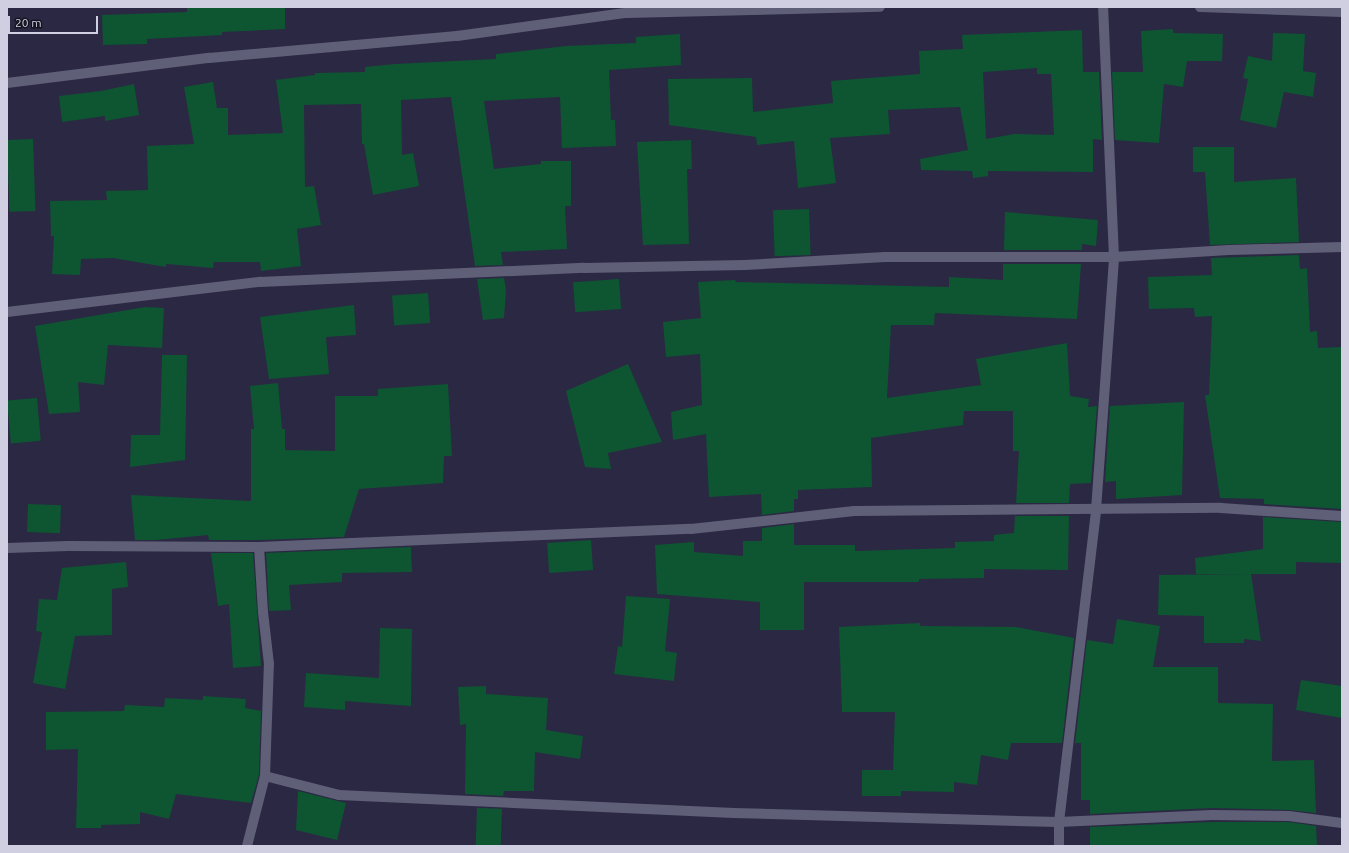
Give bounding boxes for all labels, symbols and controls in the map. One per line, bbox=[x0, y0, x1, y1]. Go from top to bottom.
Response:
scale bar bbox=[10, 8, 100, 34]
text: 20 m bbox=[15, 16, 42, 29]

